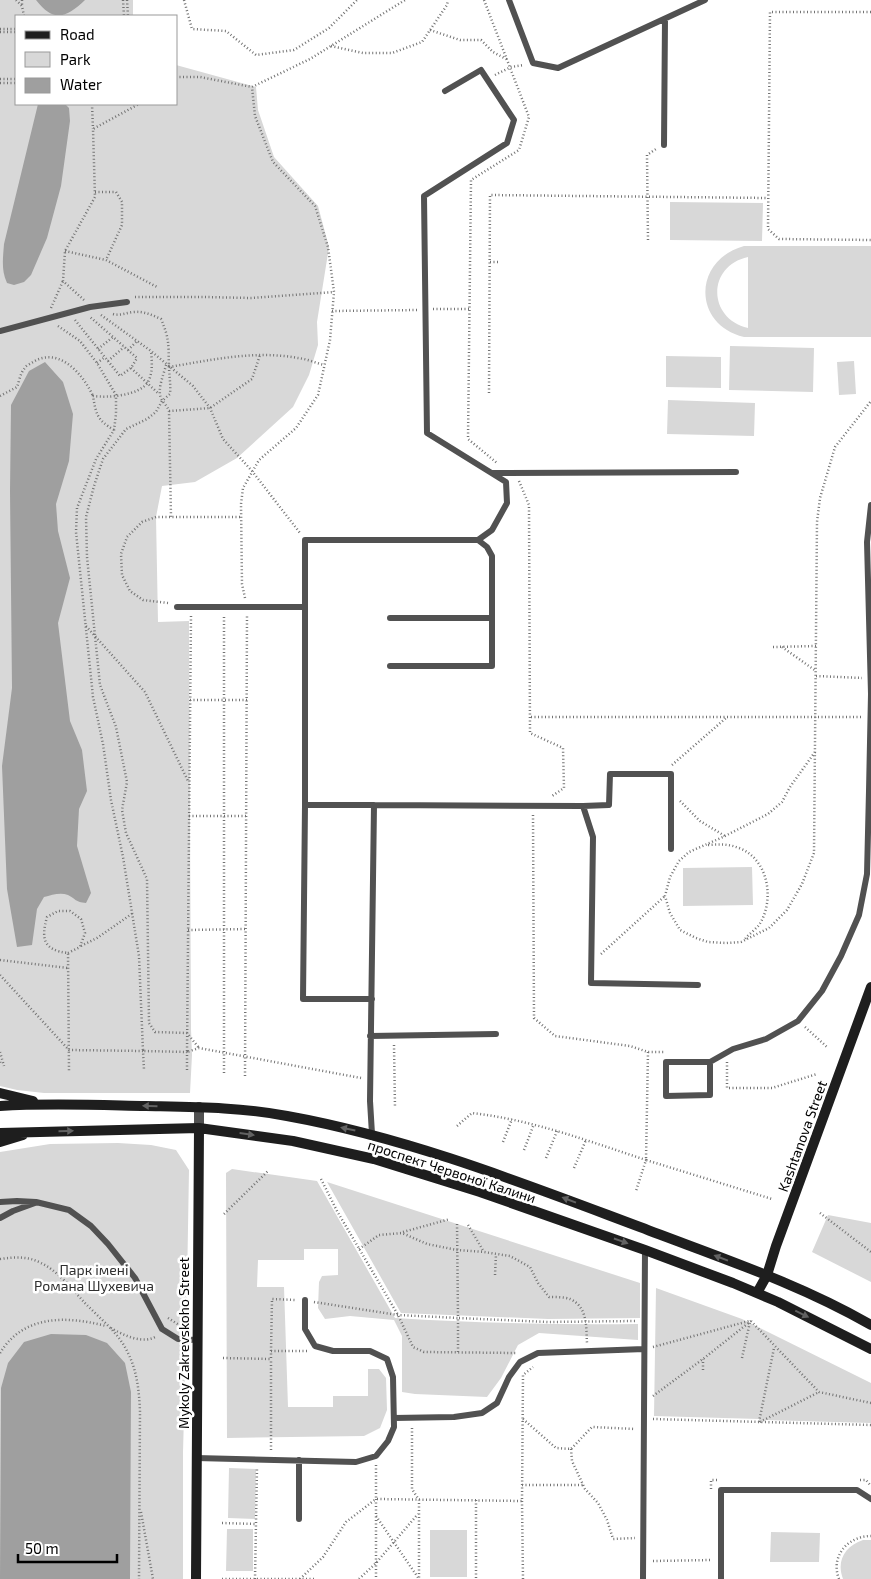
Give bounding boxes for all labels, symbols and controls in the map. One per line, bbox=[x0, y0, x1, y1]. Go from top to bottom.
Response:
legend bbox=[15, 15, 178, 105]
text: Road bbox=[60, 25, 95, 43]
text: Park bbox=[60, 50, 91, 68]
text: Water bbox=[60, 75, 102, 93]
street label: Kashtanova Street bbox=[774, 1078, 830, 1194]
one-way arrow bbox=[142, 1102, 158, 1110]
one-way arrow bbox=[340, 1125, 355, 1133]
one-way arrow bbox=[58, 1126, 74, 1134]
one-way arrow bbox=[240, 1131, 256, 1139]
street label: проспект Червоної Калини bbox=[366, 1136, 538, 1206]
one-way arrow bbox=[561, 1196, 576, 1204]
one-way arrow bbox=[614, 1238, 629, 1246]
one-way arrow bbox=[713, 1254, 728, 1262]
street label: Mykoly Zakrevskoho Street bbox=[175, 1257, 192, 1429]
park label: Парк імені Романа Шухевича bbox=[34, 1261, 154, 1294]
one-way arrow bbox=[794, 1309, 809, 1318]
scale bar bbox=[18, 1532, 116, 1564]
text: 50 m bbox=[25, 1539, 59, 1557]

